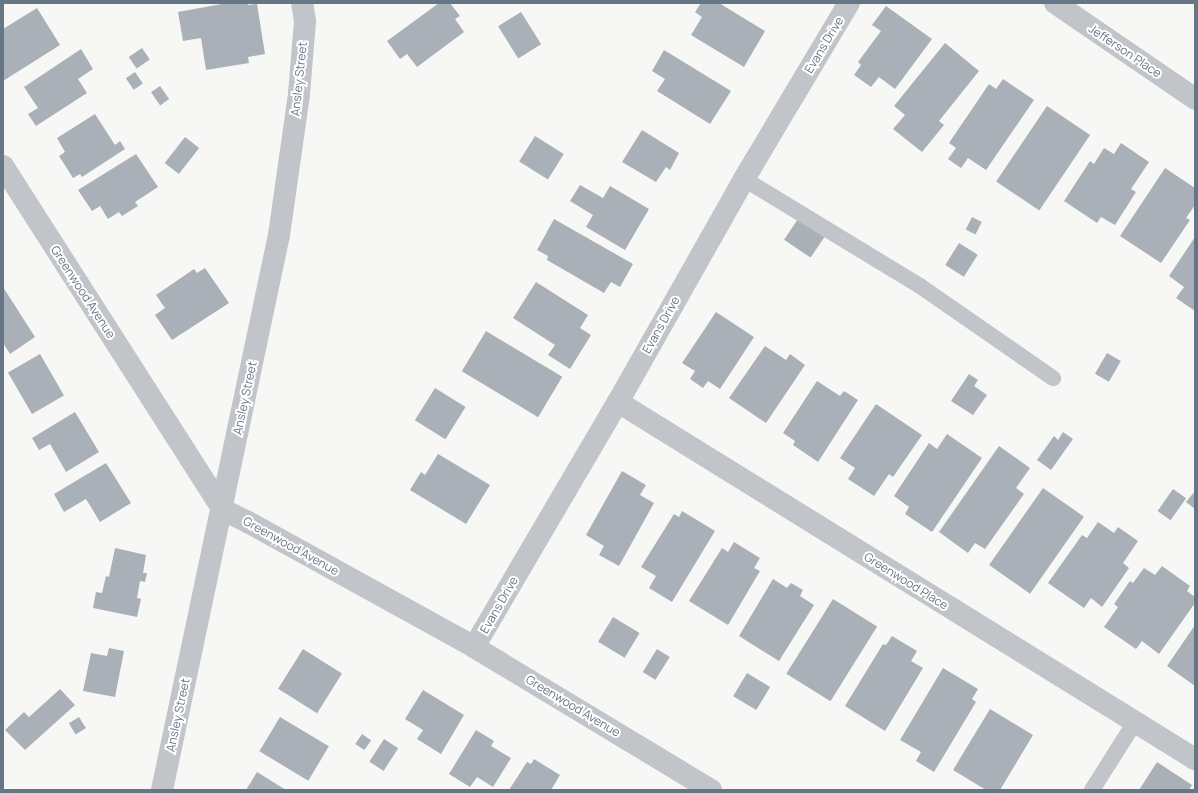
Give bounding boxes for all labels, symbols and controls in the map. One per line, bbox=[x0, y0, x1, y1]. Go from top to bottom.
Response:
street label: Evans Drive bbox=[802, 14, 846, 76]
street label: Jefferson Place bbox=[1086, 21, 1164, 81]
street label: Ansley Street bbox=[288, 41, 310, 117]
street label: Greenwood Avenue bbox=[48, 243, 118, 341]
street label: Evans Drive bbox=[639, 294, 683, 356]
street label: Ansley Street bbox=[230, 360, 260, 436]
street label: Greenwood Avenue bbox=[241, 514, 341, 578]
street label: Greenwood Place bbox=[861, 549, 951, 613]
street label: Evans Drive bbox=[477, 574, 521, 636]
street label: Greenwood Avenue bbox=[523, 672, 623, 740]
street label: Ansley Street bbox=[163, 677, 193, 753]

